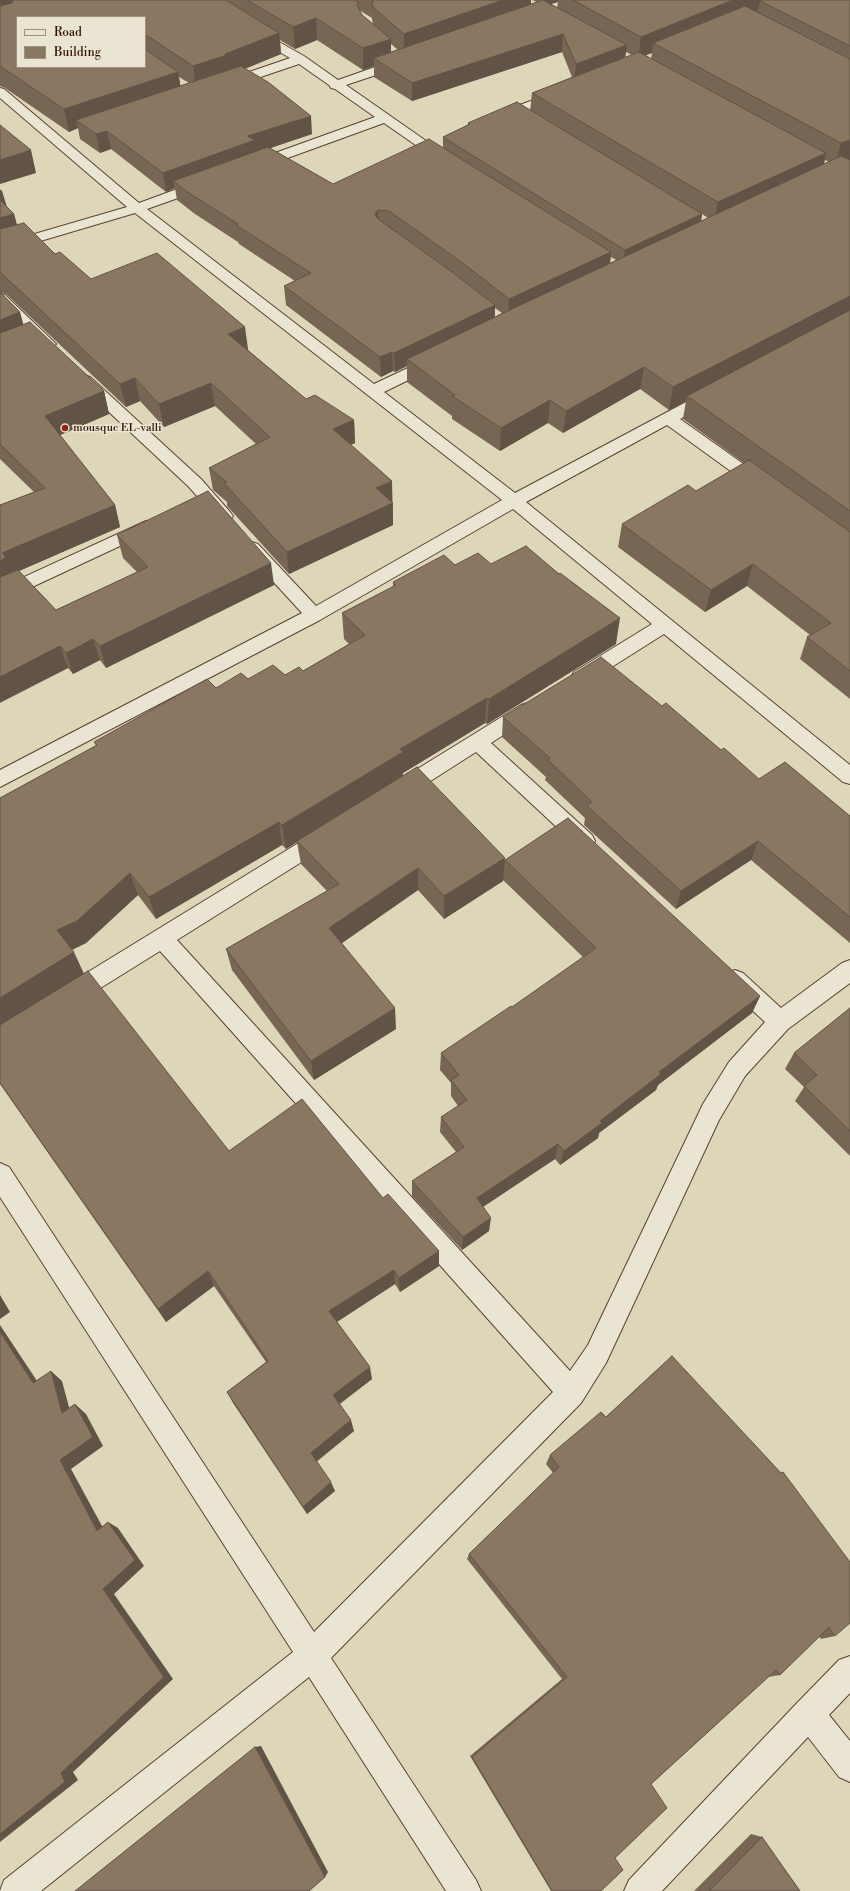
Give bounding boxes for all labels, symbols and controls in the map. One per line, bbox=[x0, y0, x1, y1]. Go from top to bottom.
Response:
legend bbox=[16, 16, 146, 68]
text: Road bbox=[54, 25, 82, 40]
text: Building bbox=[54, 45, 101, 60]
place label: mousque EL-valli bbox=[73, 421, 162, 435]
marker: mousque EL-valli bbox=[60, 423, 70, 433]

